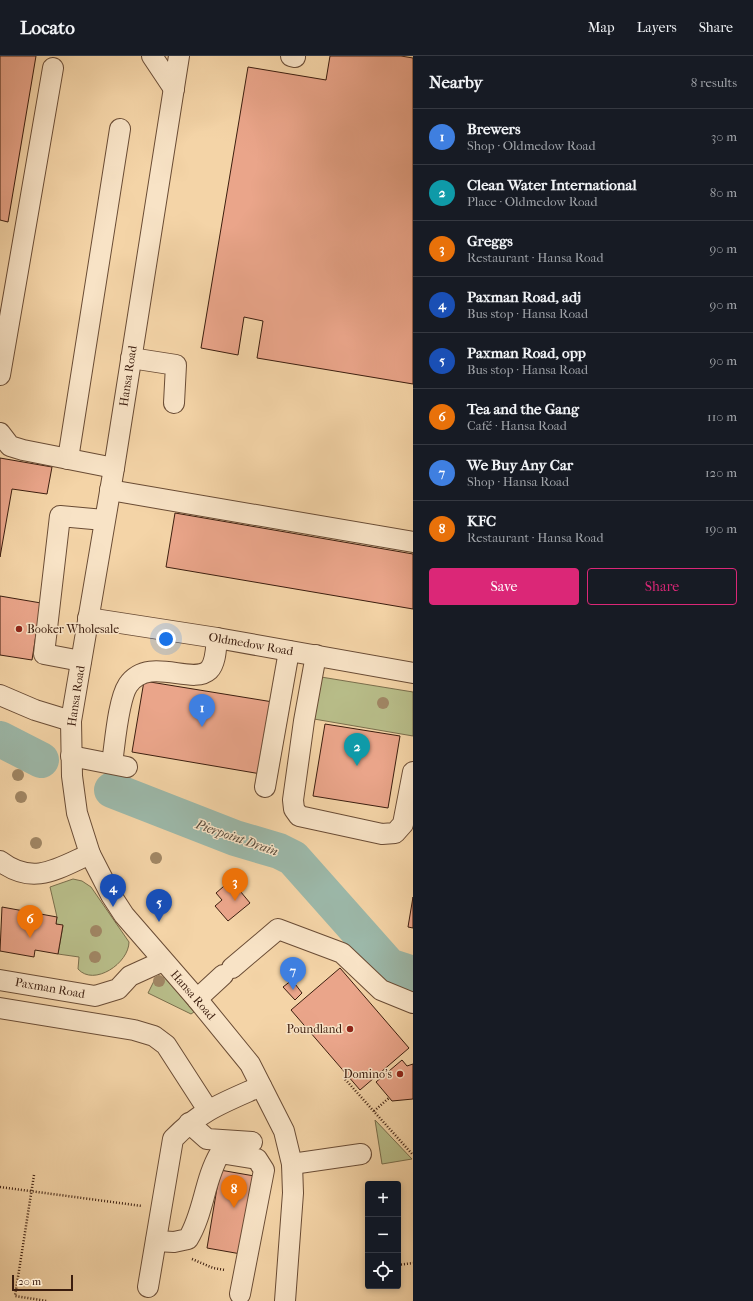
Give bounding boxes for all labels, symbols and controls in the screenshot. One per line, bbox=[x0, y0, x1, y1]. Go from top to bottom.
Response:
text: Locato bbox=[20, 17, 75, 39]
text: Map bbox=[588, 19, 615, 36]
text: Layers bbox=[637, 19, 677, 36]
text: Share bbox=[699, 19, 733, 36]
text: Nearby bbox=[429, 72, 483, 92]
text: 8 results bbox=[691, 75, 737, 90]
text: Brewers bbox=[467, 120, 521, 138]
text: 1 bbox=[440, 129, 444, 144]
text: 30 m bbox=[711, 129, 737, 144]
text: Shop · Oldmedow Road bbox=[467, 138, 596, 153]
text: Clean Water International bbox=[467, 176, 637, 194]
text: 2 bbox=[439, 185, 445, 200]
text: 80 m bbox=[710, 185, 737, 200]
text: Place · Oldmedow Road bbox=[467, 194, 598, 209]
text: Greggs bbox=[467, 232, 513, 250]
text: 3 bbox=[439, 241, 445, 256]
text: 90 m bbox=[709, 241, 737, 256]
text: Restaurant · Hansa Road bbox=[467, 250, 604, 265]
text: Paxman Road, adj bbox=[467, 288, 581, 306]
text: 4 bbox=[438, 297, 446, 312]
text: 90 m bbox=[709, 297, 737, 312]
text: Bus stop · Hansa Road bbox=[467, 306, 588, 321]
street label: Hansa Road bbox=[116, 344, 140, 407]
text: Paxman Road, opp bbox=[467, 344, 586, 362]
text: 5 bbox=[439, 353, 445, 368]
text: 90 m bbox=[709, 353, 737, 368]
text: Bus stop · Hansa Road bbox=[467, 362, 588, 377]
text: Tea and the Gang bbox=[467, 400, 579, 418]
text: 6 bbox=[438, 409, 446, 424]
text: 110 m bbox=[707, 409, 737, 424]
text: Café · Hansa Road bbox=[467, 418, 567, 433]
text: We Buy Any Car bbox=[467, 456, 573, 474]
text: 7 bbox=[439, 465, 445, 480]
text: 120 m bbox=[705, 465, 737, 480]
text: Shop · Hansa Road bbox=[467, 474, 569, 489]
text: KFC bbox=[467, 512, 496, 530]
text: 8 bbox=[439, 521, 445, 536]
text: 190 m bbox=[705, 521, 737, 536]
text: Restaurant · Hansa Road bbox=[467, 530, 604, 545]
button: Save bbox=[429, 568, 579, 605]
button: Share bbox=[587, 568, 737, 605]
place label: Booker Wholesale bbox=[27, 622, 119, 636]
marker: Booker Wholesale bbox=[14, 624, 24, 634]
your location bbox=[156, 629, 176, 649]
street label: Oldmedow Road bbox=[208, 630, 295, 658]
street label: Hansa Road bbox=[64, 664, 88, 727]
pin: 1 bbox=[189, 694, 215, 727]
pin: 2 bbox=[344, 733, 370, 766]
water label: Pierpoint Drain bbox=[193, 816, 280, 859]
pin: 3 bbox=[222, 868, 248, 901]
pin: 4 bbox=[100, 874, 126, 907]
pin: 5 bbox=[146, 889, 172, 922]
pin: 6 bbox=[17, 905, 43, 938]
pin: 7 bbox=[280, 957, 306, 990]
street label: Hansa Road bbox=[168, 967, 219, 1023]
street label: Paxman Road bbox=[14, 975, 86, 1001]
place label: Poundland bbox=[286, 1022, 342, 1036]
marker: Poundland bbox=[345, 1024, 355, 1034]
place label: Domino's bbox=[343, 1067, 393, 1081]
marker: Domino's bbox=[395, 1069, 405, 1079]
pin: 8 bbox=[221, 1175, 247, 1208]
map controls bbox=[365, 1181, 401, 1289]
button: + bbox=[365, 1181, 401, 1217]
button: − bbox=[365, 1217, 401, 1253]
button: locate bbox=[365, 1253, 401, 1289]
scale bar bbox=[12, 1273, 73, 1292]
text: 20 m bbox=[18, 1275, 41, 1288]

